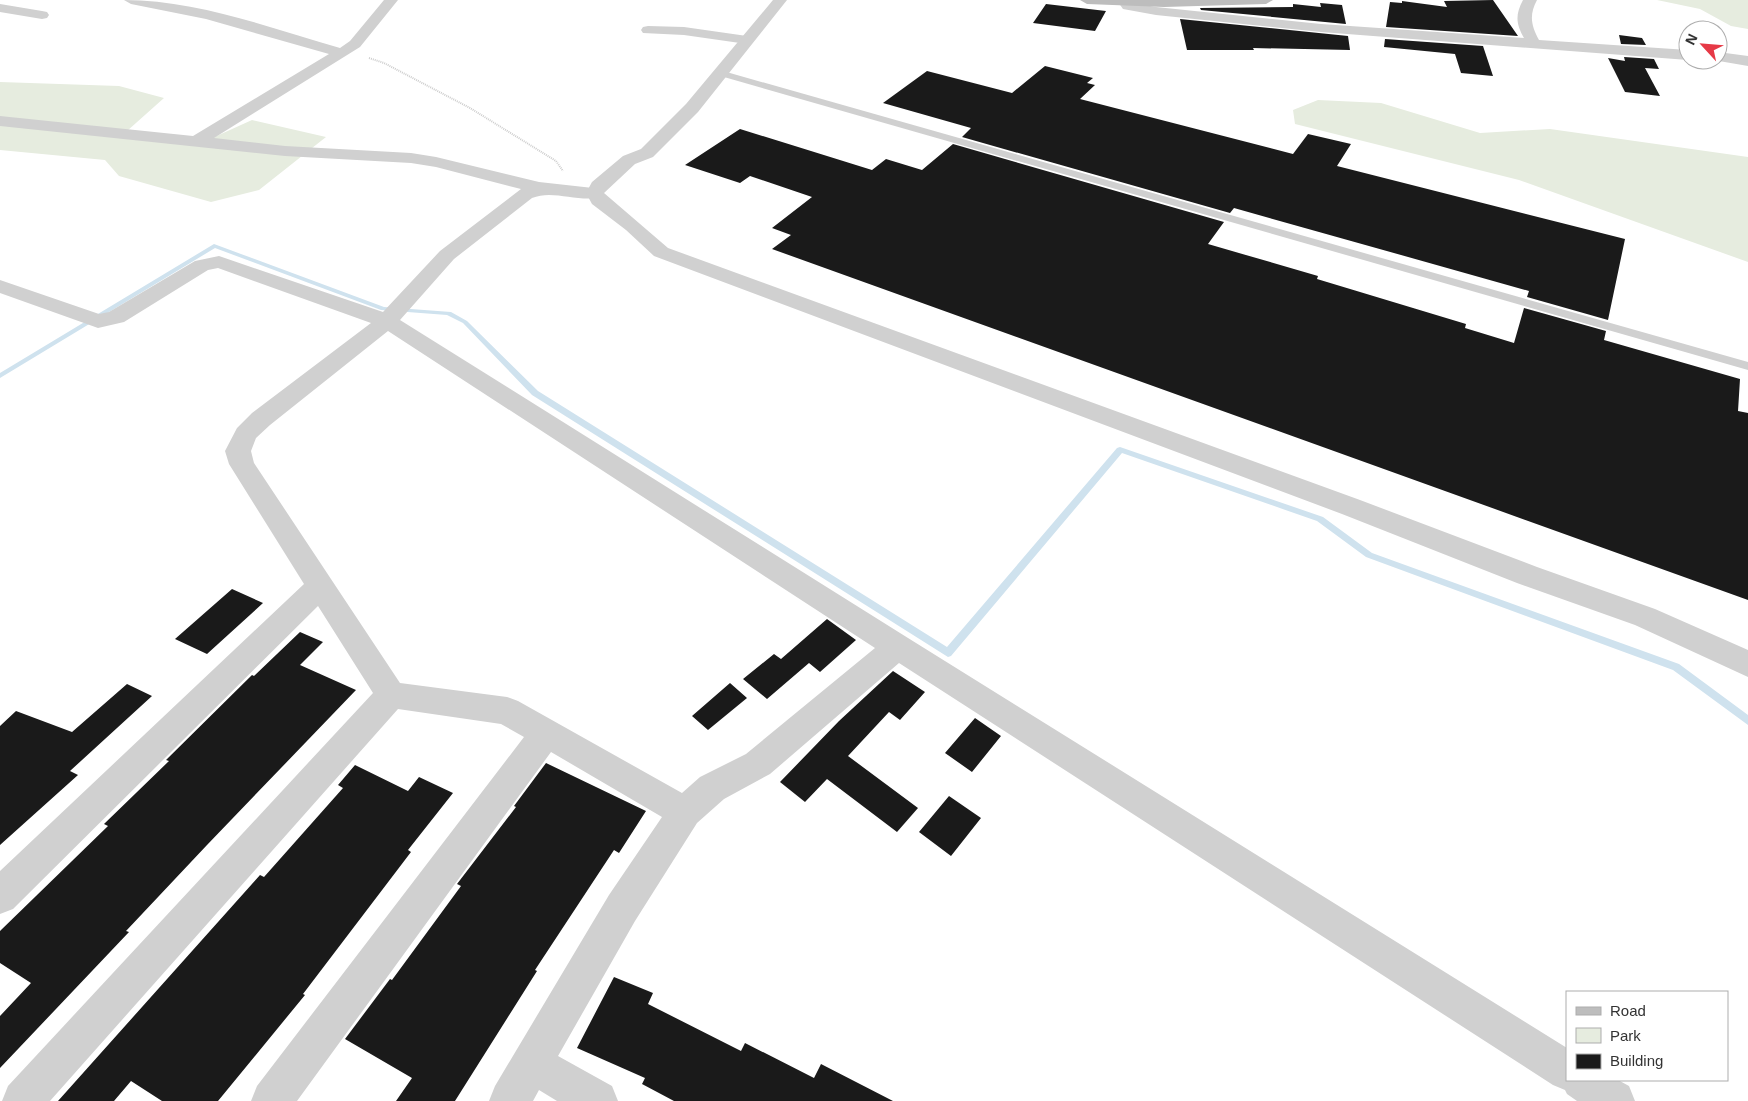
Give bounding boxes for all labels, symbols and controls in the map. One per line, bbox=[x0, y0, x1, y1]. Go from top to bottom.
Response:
north arrow bbox=[1678, 20, 1728, 70]
text: N bbox=[1682, 31, 1701, 47]
legend bbox=[1566, 991, 1728, 1081]
text: Road bbox=[1610, 1002, 1646, 1019]
text: Park bbox=[1610, 1027, 1641, 1044]
text: Building bbox=[1610, 1052, 1663, 1069]

